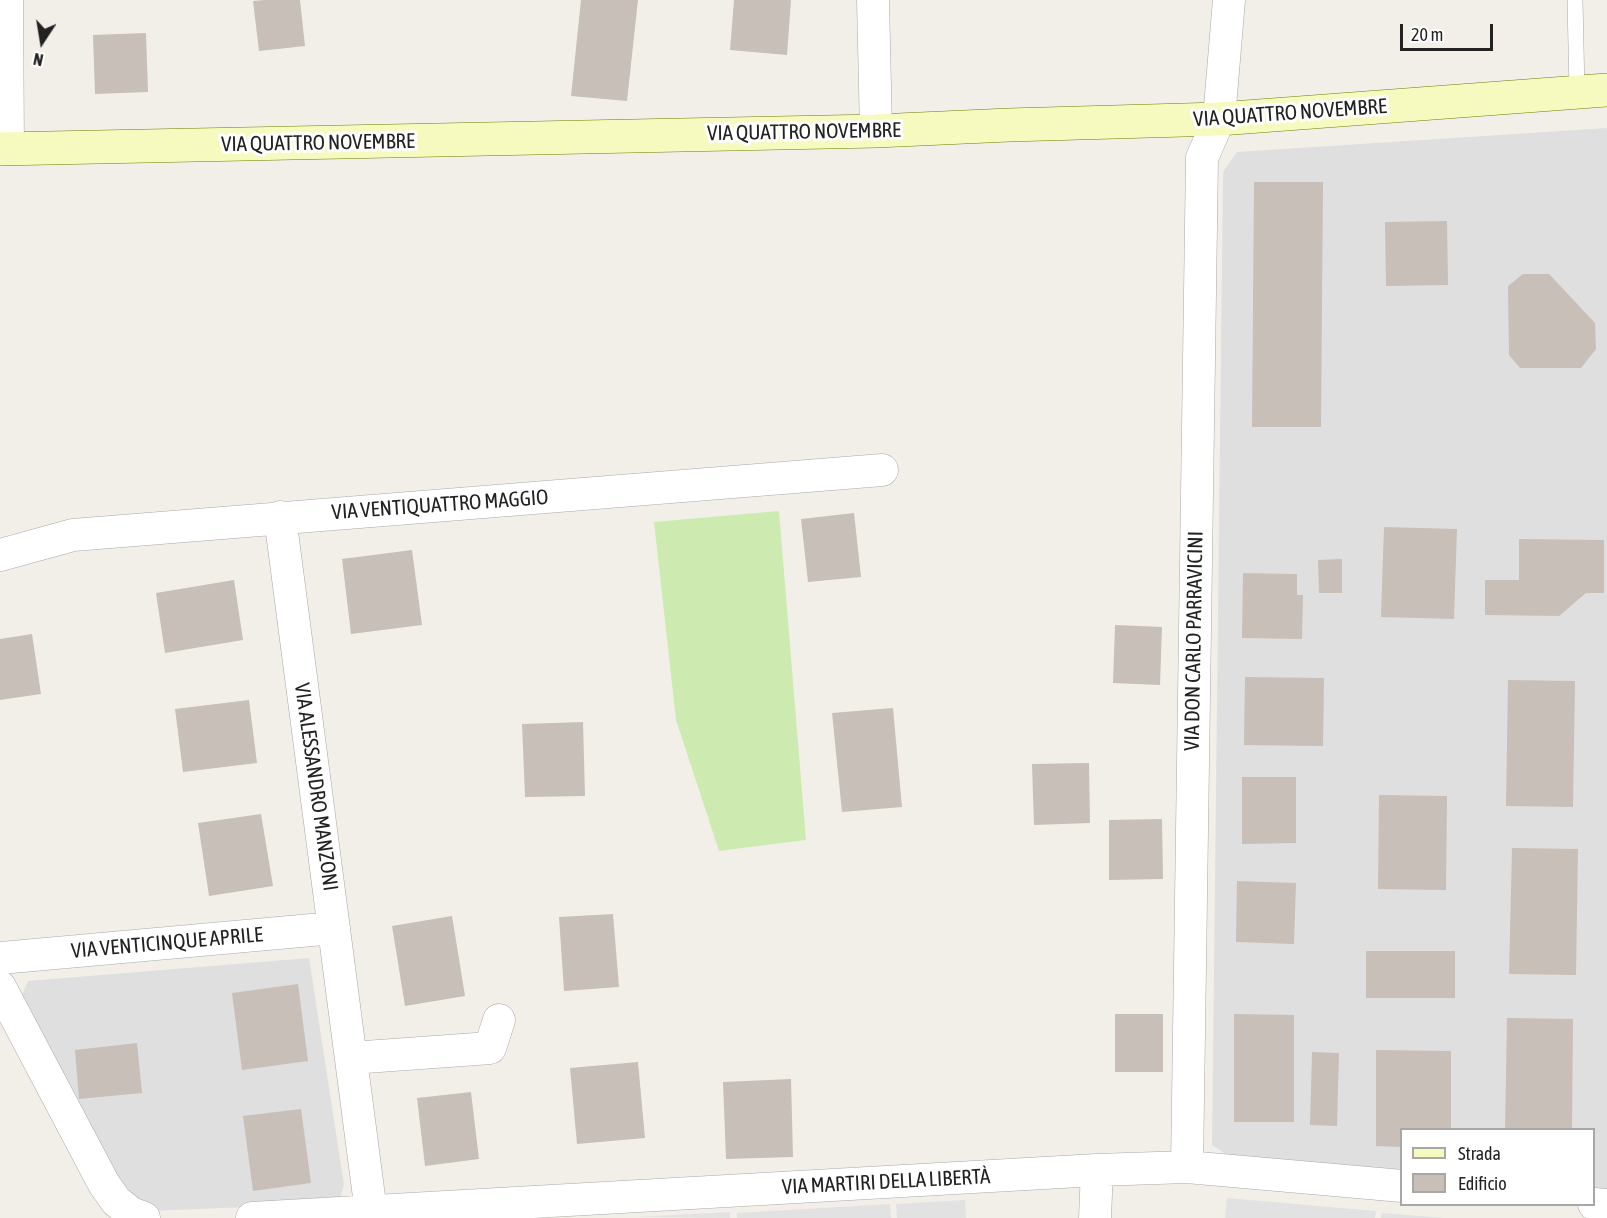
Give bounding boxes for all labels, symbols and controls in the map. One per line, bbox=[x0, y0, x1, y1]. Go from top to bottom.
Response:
north arrow bbox=[12, 12, 72, 72]
scale bar bbox=[1403, 12, 1496, 50]
text: 20 m bbox=[1411, 24, 1443, 45]
text: N bbox=[32, 50, 45, 69]
street label: VIA QUATTRO NOVEMBRE bbox=[1192, 94, 1388, 132]
street label: VIA QUATTRO NOVEMBRE bbox=[707, 118, 901, 146]
street label: VIA QUATTRO NOVEMBRE bbox=[221, 129, 415, 157]
street label: VIA VENTIQUATTRO MAGGIO bbox=[331, 485, 549, 525]
street label: VIA DON CARLO PARRAVICINI bbox=[1179, 531, 1209, 751]
street label: VIA ALESSANDRO MANZONI bbox=[289, 681, 343, 893]
street label: VIA VENTICINQUE APRILE bbox=[70, 922, 264, 964]
legend bbox=[1400, 1128, 1595, 1206]
text: Strada bbox=[1458, 1143, 1501, 1164]
street label: VIA MARTIRI DELLA LIBERTÀ bbox=[781, 1164, 991, 1200]
text: Edificio bbox=[1458, 1173, 1507, 1194]

